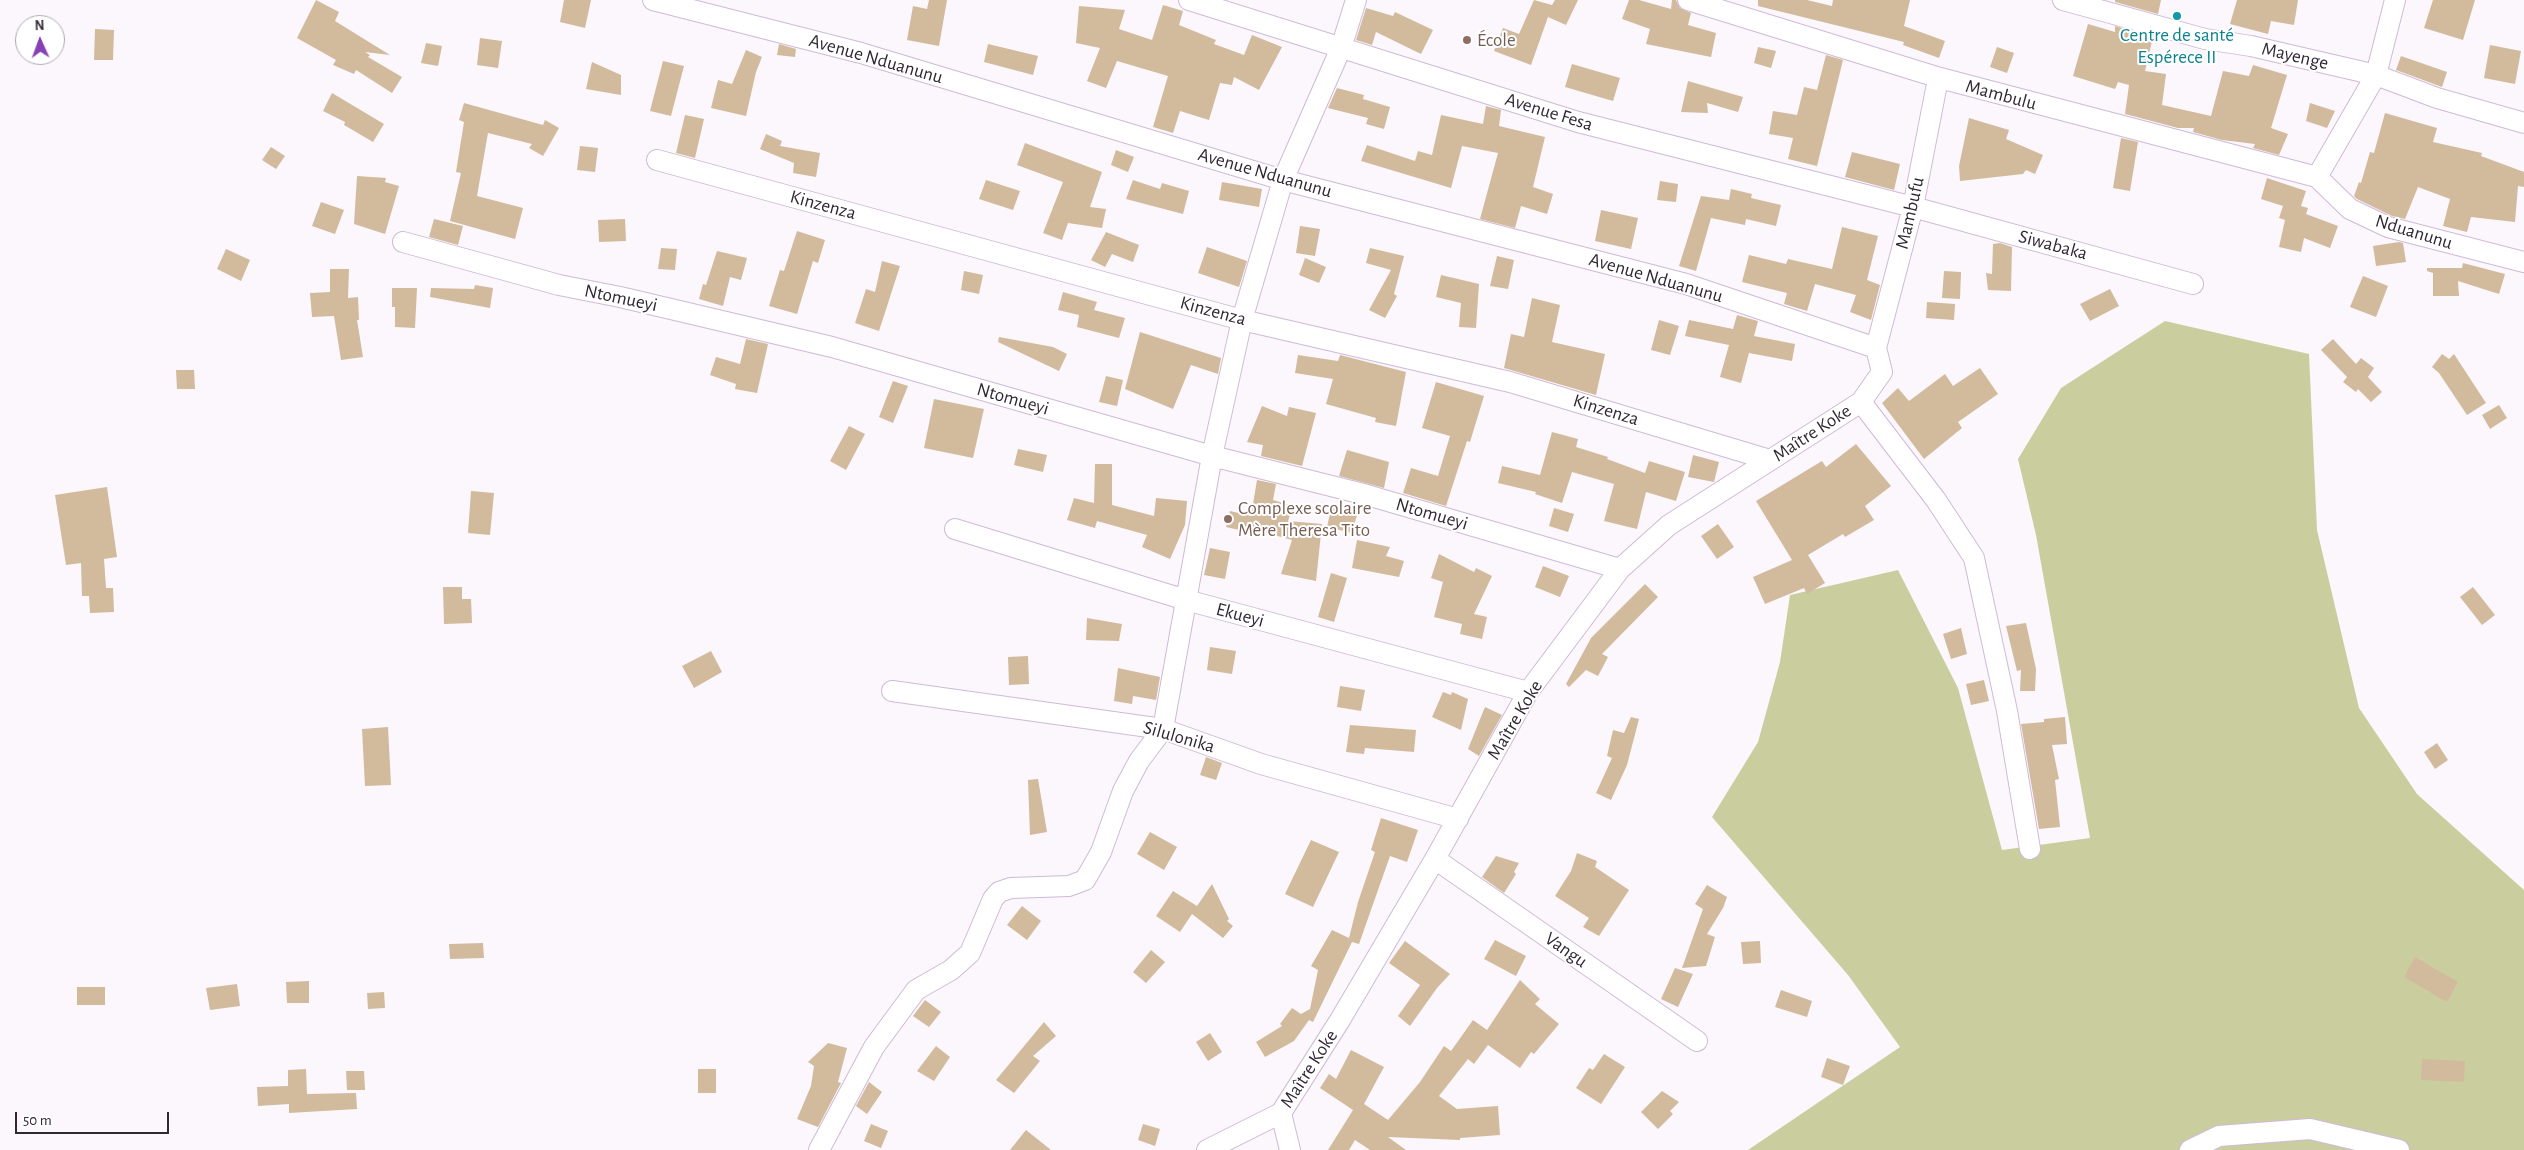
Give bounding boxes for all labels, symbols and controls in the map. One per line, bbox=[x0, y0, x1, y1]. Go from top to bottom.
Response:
marker: Centre de santé Espérece II bbox=[2171, 10, 2183, 22]
north arrow bbox=[15, 15, 65, 65]
text: N bbox=[34, 19, 45, 33]
place label: Centre de santé Espérece II bbox=[2120, 24, 2234, 68]
street label: Avenue Nduanunu bbox=[807, 29, 945, 89]
place label: École bbox=[1477, 29, 1516, 51]
marker: École bbox=[1461, 34, 1473, 46]
street label: Mayenge bbox=[2259, 37, 2331, 75]
street label: Mambulu bbox=[1963, 75, 2039, 115]
street label: Avenue Fesa bbox=[1502, 88, 1596, 136]
street label: Avenue Nduanunu bbox=[1196, 143, 1334, 203]
street label: Mambufu bbox=[1891, 175, 1929, 251]
street label: Kinzenza bbox=[787, 185, 859, 225]
street label: Nduanunu bbox=[2373, 209, 2455, 255]
street label: Siwabaka bbox=[2016, 225, 2090, 265]
street label: Avenue Nduanunu bbox=[1587, 248, 1725, 308]
street label: Ntomueyi bbox=[582, 279, 660, 317]
street label: Kinzenza bbox=[1177, 291, 1249, 331]
street label: Ntomueyi bbox=[974, 378, 1052, 420]
street label: Kinzenza bbox=[1570, 389, 1642, 431]
street label: Maître Koke bbox=[1769, 399, 1855, 467]
street label: Ntomueyi bbox=[1393, 493, 1471, 535]
place label: Complexe scolaire Mère Theresa Tito bbox=[1238, 497, 1371, 541]
marker: Complexe scolaire Mère Theresa Tito bbox=[1222, 513, 1234, 525]
street label: Ekueyi bbox=[1213, 598, 1267, 632]
street label: Maître Koke bbox=[1482, 676, 1548, 764]
street label: Silulonika bbox=[1141, 716, 1217, 758]
street label: Vangu bbox=[1540, 927, 1592, 973]
street label: Maître Koke bbox=[1275, 1026, 1343, 1112]
scale bar bbox=[18, 1102, 171, 1134]
text: 50 m bbox=[23, 1113, 52, 1128]

